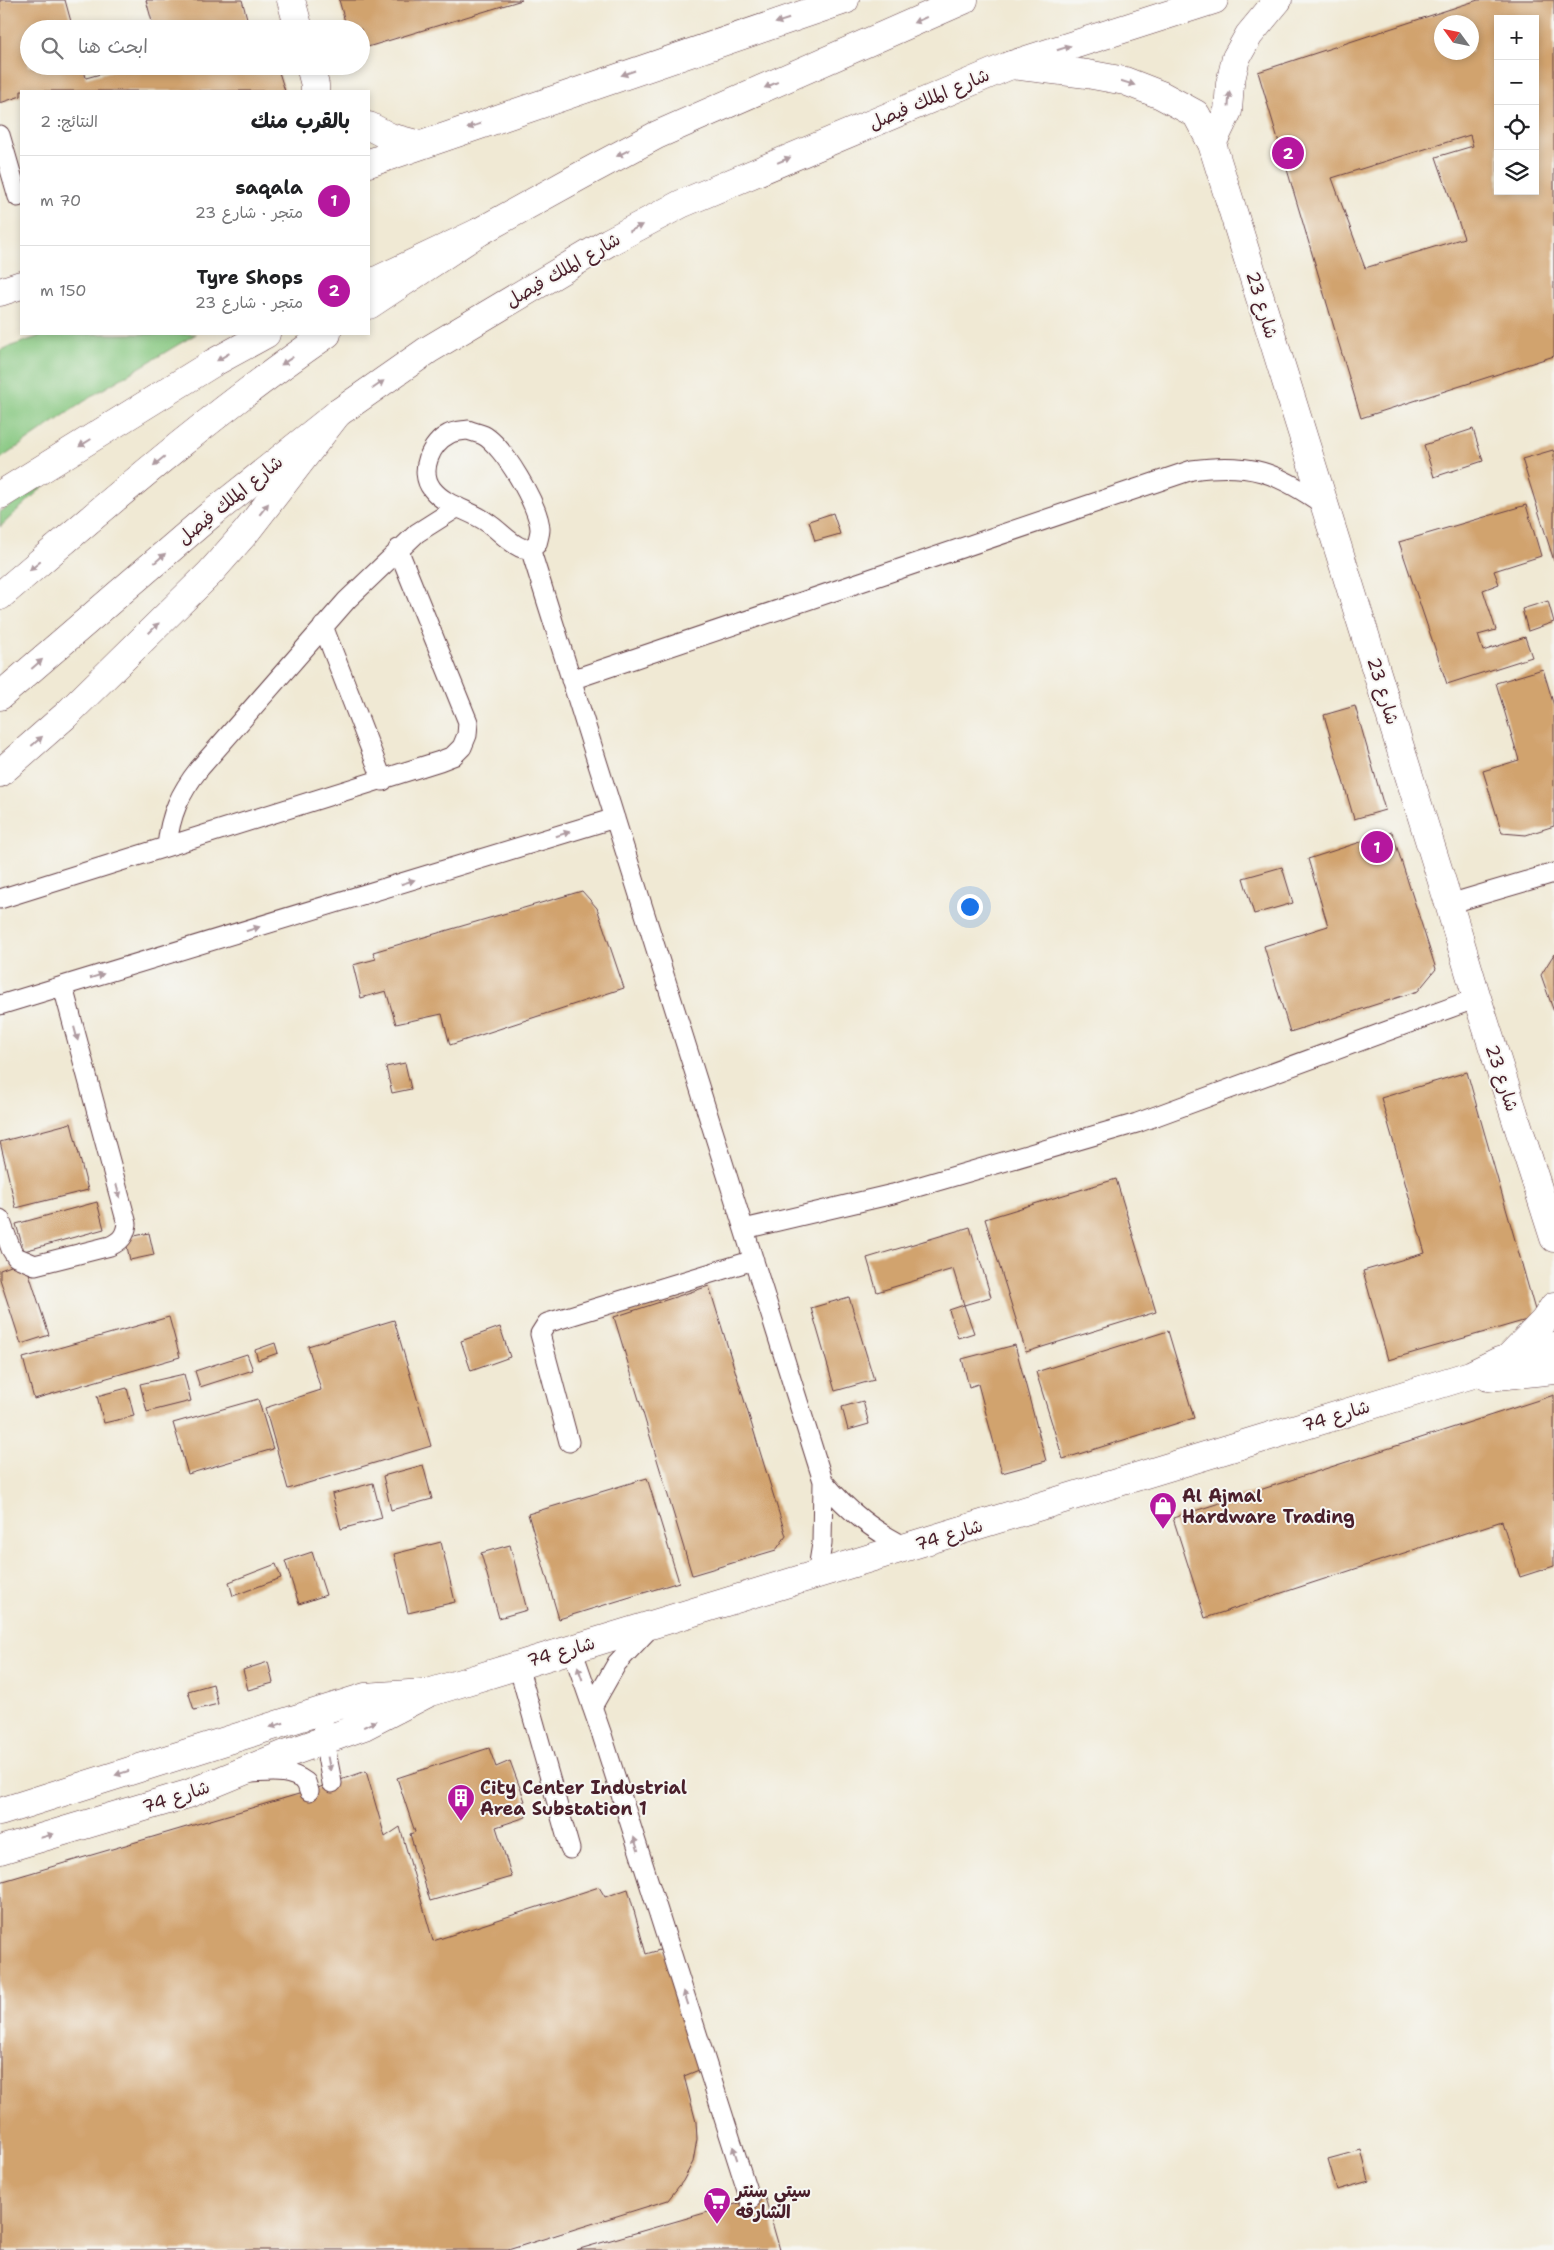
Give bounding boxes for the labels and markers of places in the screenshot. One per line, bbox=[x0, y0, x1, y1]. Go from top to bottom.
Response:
pin: 2 bbox=[1272, 134, 1304, 172]
pin: 1 bbox=[1361, 828, 1393, 866]
place label: Al Ajmal Hardware Trading bbox=[1182, 1484, 1355, 1529]
shop icon: Al Ajmal Hardware Trading bbox=[1148, 1491, 1178, 1530]
place label: City Center Industrial Area Substation 1 bbox=[480, 1776, 687, 1821]
building icon: City Center Industrial Area Substation 1 bbox=[446, 1783, 476, 1822]
place label: سيتي سنتر الشارقه bbox=[734, 2179, 811, 2224]
supermarket icon: سيتي سنتر الشارقه bbox=[702, 2186, 732, 2225]

